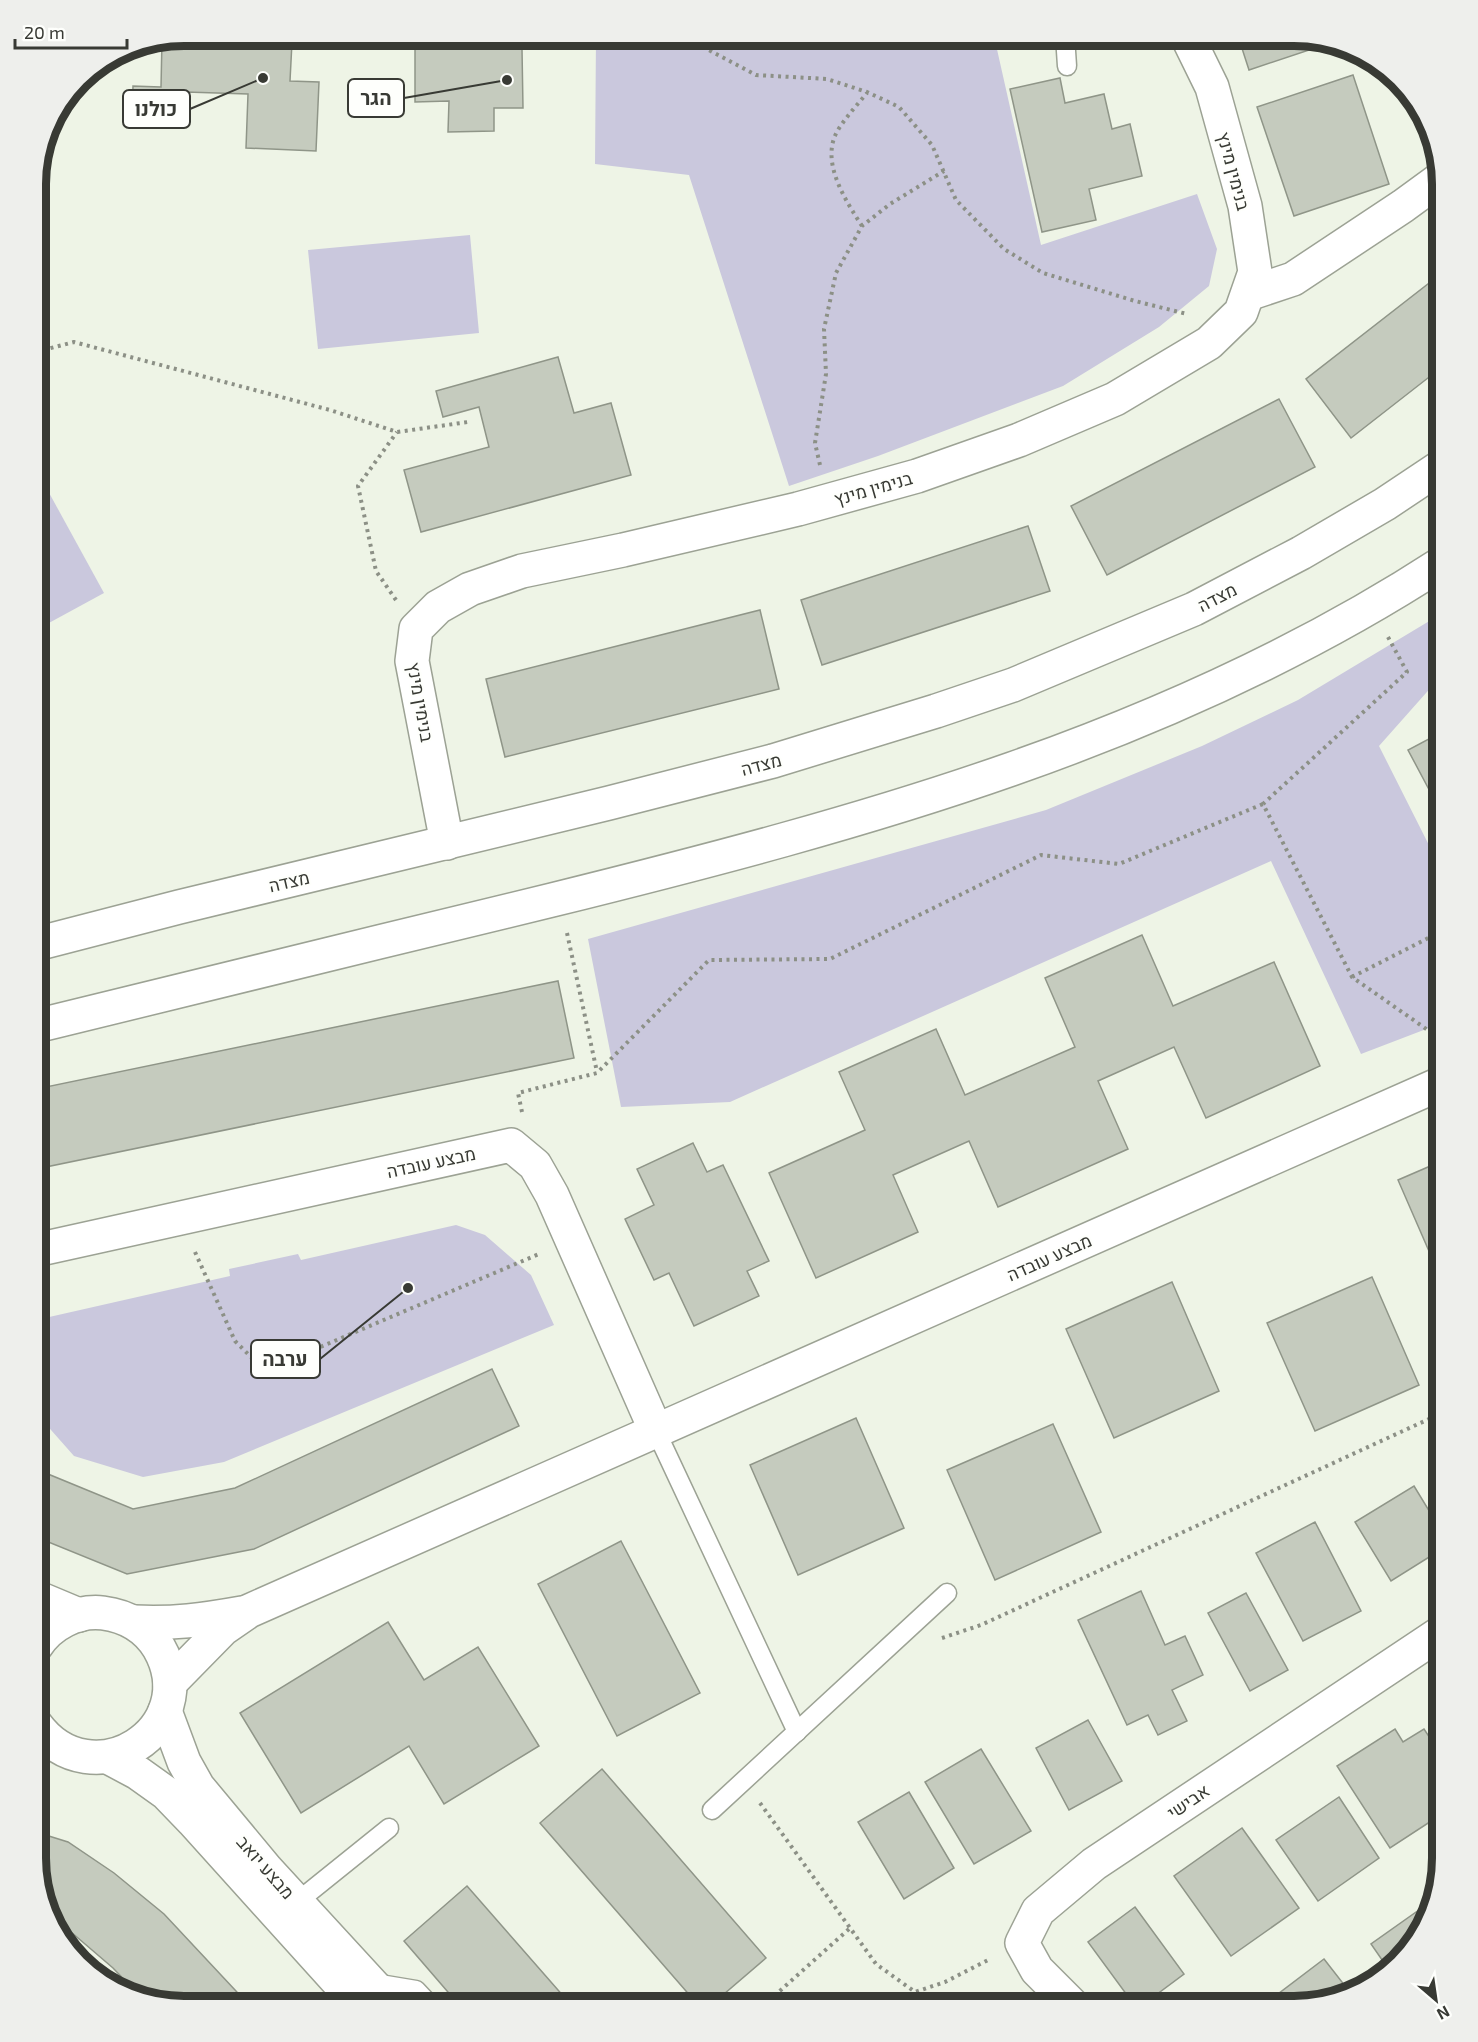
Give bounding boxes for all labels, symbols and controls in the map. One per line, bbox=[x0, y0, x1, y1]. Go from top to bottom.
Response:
scale bar bbox=[15, 12, 128, 50]
text: 20 m bbox=[24, 21, 65, 43]
callout: הגר bbox=[348, 79, 404, 117]
text: הגר bbox=[360, 85, 392, 109]
callout: כולנו bbox=[123, 90, 190, 128]
text: כולנו bbox=[135, 96, 177, 120]
street label: בנימין מינץ bbox=[1213, 129, 1255, 213]
street label: בנימין מינץ bbox=[831, 466, 915, 510]
street label: מצדה bbox=[1194, 578, 1240, 616]
street label: בנימין מינץ bbox=[403, 660, 439, 744]
street label: מצדה bbox=[738, 748, 784, 780]
street label: מצדה bbox=[266, 866, 312, 896]
street label: מבצע עובדה bbox=[385, 1142, 477, 1182]
street label: מבצע עובדה bbox=[1003, 1229, 1095, 1285]
callout: ערבה bbox=[251, 1340, 320, 1378]
text: ערבה bbox=[262, 1346, 308, 1370]
street label: אבישי bbox=[1163, 1779, 1213, 1823]
street label: מבצע יואב bbox=[232, 1831, 300, 1903]
north arrow bbox=[1406, 1970, 1466, 2030]
text: N bbox=[1434, 2002, 1453, 2025]

